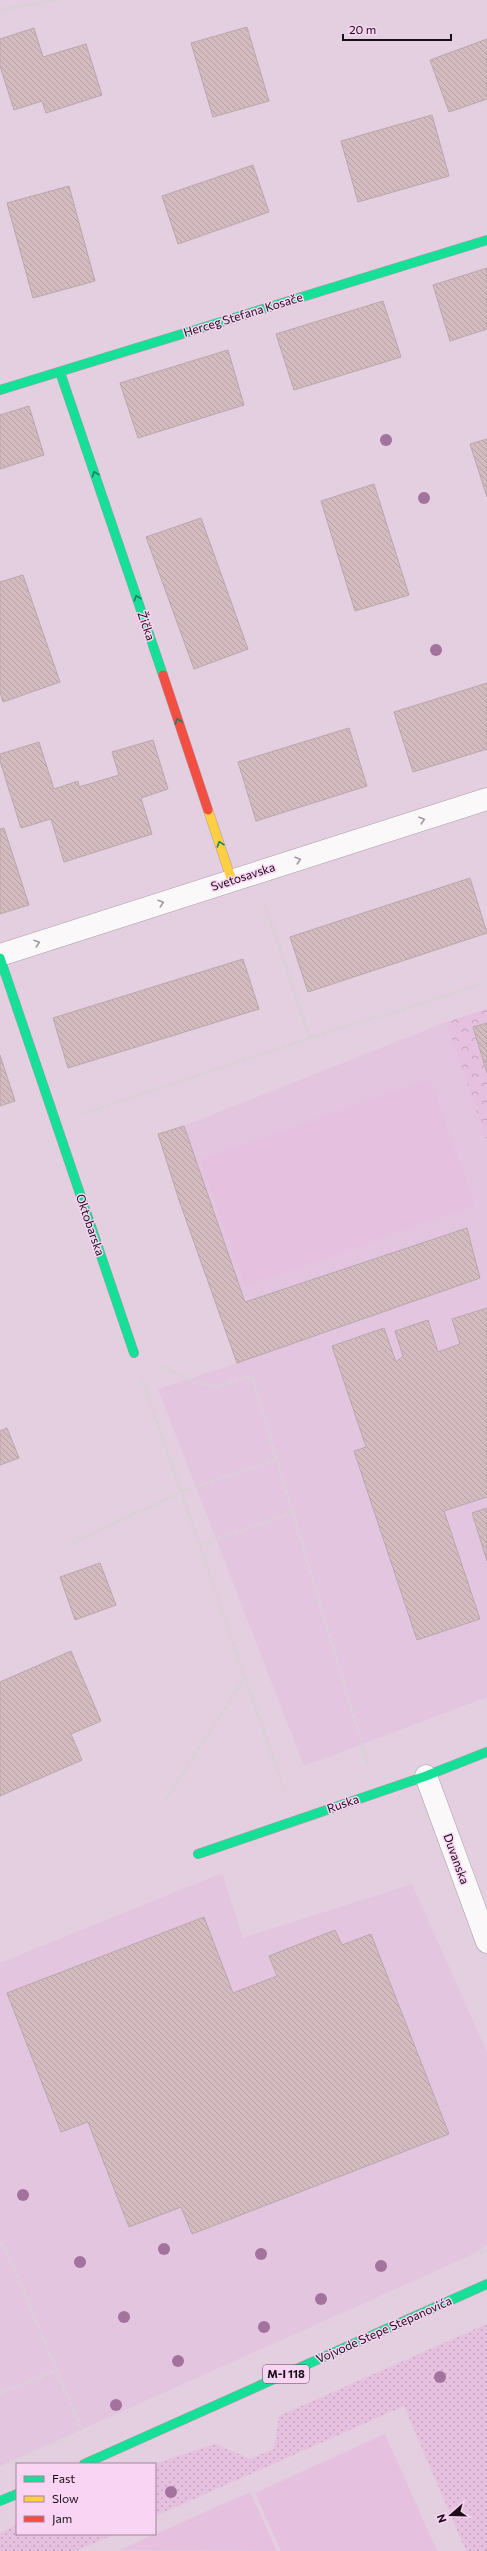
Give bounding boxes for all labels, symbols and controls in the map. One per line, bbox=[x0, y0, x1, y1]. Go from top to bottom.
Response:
scale bar bbox=[343, 16, 451, 42]
text: 20 m bbox=[349, 22, 376, 36]
street label: Herceg Stefana Kosače bbox=[181, 289, 304, 339]
one-way arrow bbox=[91, 471, 100, 478]
one-way arrow bbox=[133, 594, 141, 601]
street label: Žička bbox=[135, 609, 158, 642]
one-way arrow bbox=[174, 717, 183, 724]
one-way arrow bbox=[418, 816, 425, 825]
one-way arrow bbox=[216, 840, 225, 847]
one-way arrow bbox=[294, 856, 301, 864]
street label: Svetosavska bbox=[209, 859, 277, 893]
one-way arrow bbox=[157, 899, 164, 908]
one-way arrow bbox=[33, 939, 40, 948]
street label: Oktobarska bbox=[74, 1192, 108, 1257]
street label: Ruska bbox=[325, 1791, 361, 1815]
street label: Duvanska bbox=[441, 1831, 473, 1886]
street label: Vojvode Stepe Stepanovića bbox=[314, 2293, 454, 2365]
road number: M-I 118 bbox=[263, 2365, 309, 2383]
legend bbox=[16, 2463, 156, 2535]
text: Fast bbox=[52, 2471, 75, 2485]
text: Slow bbox=[52, 2491, 79, 2505]
north arrow bbox=[431, 2495, 471, 2535]
text: Jam bbox=[52, 2511, 72, 2526]
text: N bbox=[434, 2512, 449, 2525]

